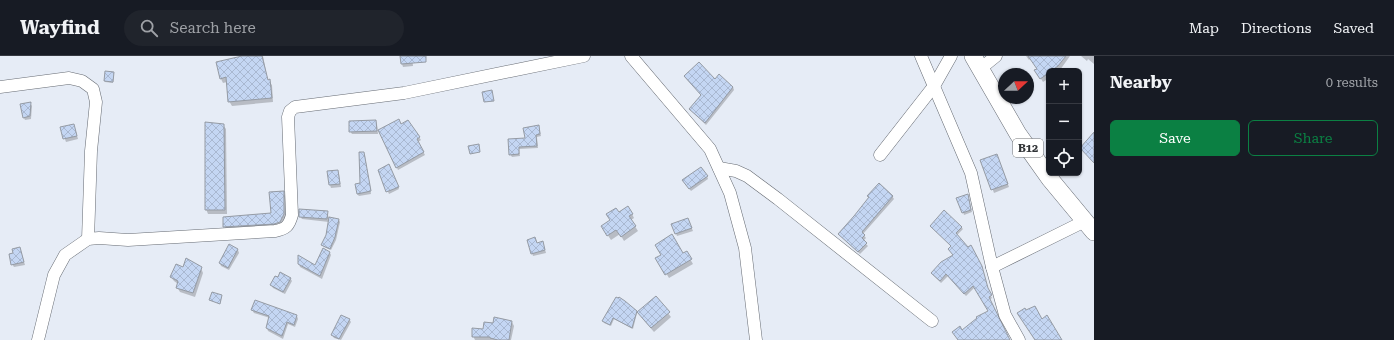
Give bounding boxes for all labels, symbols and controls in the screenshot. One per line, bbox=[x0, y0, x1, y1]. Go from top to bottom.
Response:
search box bbox=[124, 10, 404, 46]
text: Wayfind bbox=[20, 16, 100, 39]
icon: search bbox=[138, 17, 160, 39]
text: Search here bbox=[170, 19, 256, 37]
text: Map bbox=[1189, 20, 1219, 36]
text: Directions bbox=[1241, 20, 1311, 36]
text: Saved bbox=[1333, 20, 1374, 36]
north arrow bbox=[998, 68, 1034, 104]
map controls bbox=[1046, 68, 1082, 176]
button: + bbox=[1046, 68, 1082, 104]
text: Nearby bbox=[1110, 72, 1172, 92]
text: 0 results bbox=[1326, 75, 1378, 90]
button: − bbox=[1046, 104, 1082, 140]
button: Save bbox=[1110, 120, 1240, 156]
button: Share bbox=[1248, 120, 1378, 156]
road number: B12 bbox=[1013, 139, 1043, 157]
button: locate bbox=[1046, 140, 1082, 176]

